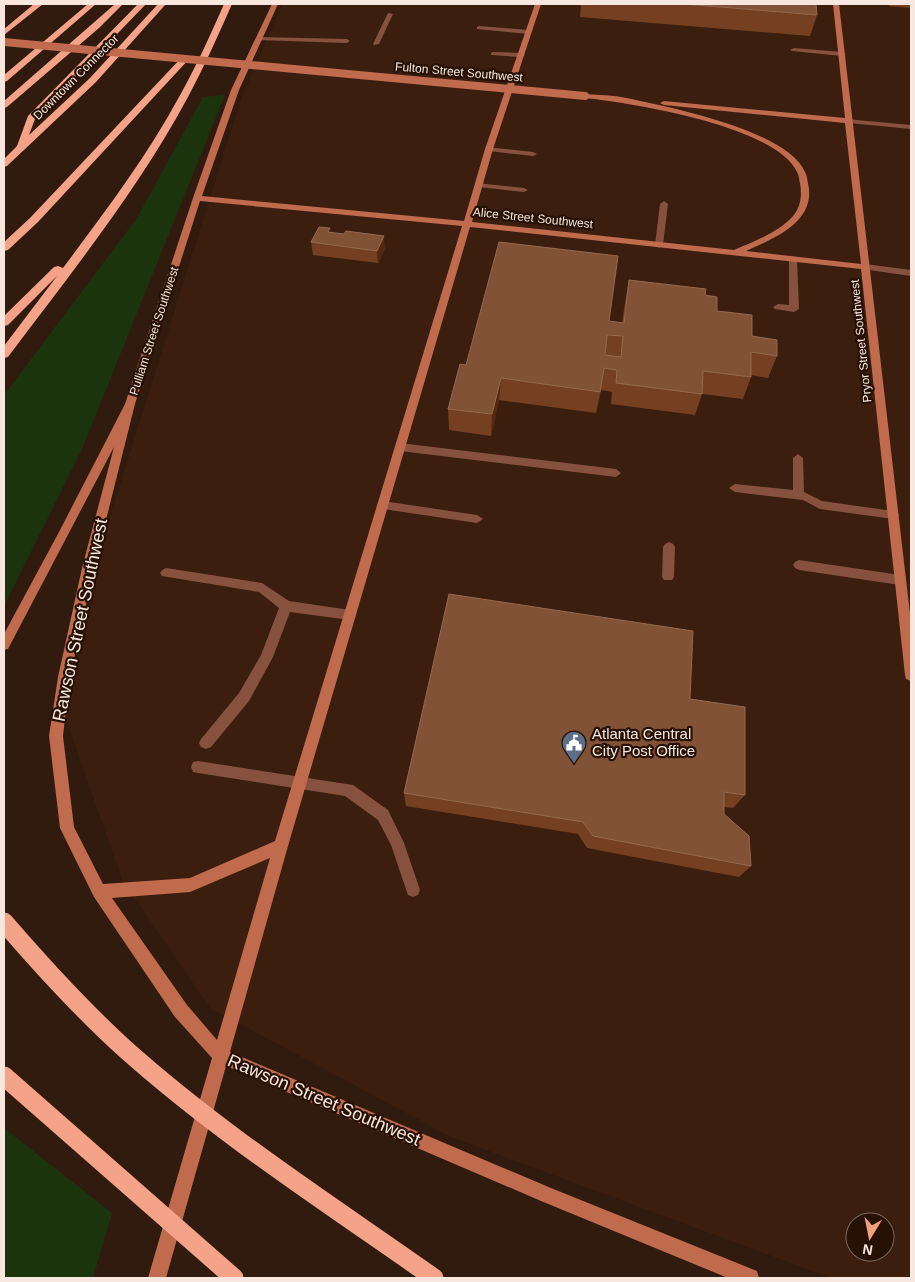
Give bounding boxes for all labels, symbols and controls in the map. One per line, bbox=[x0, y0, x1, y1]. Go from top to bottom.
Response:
street label: Downtown Connector bbox=[30, 31, 122, 123]
street label: Fulton Street Southwest bbox=[395, 59, 524, 85]
street label: Alice Street Southwest bbox=[472, 205, 594, 231]
street label: Pulliam Street Southwest bbox=[127, 264, 182, 397]
street label: Pryor Street Southwest bbox=[848, 278, 874, 403]
street label: Rawson Street Southwest bbox=[49, 517, 111, 723]
place label: Atlanta Central City Post Office bbox=[592, 725, 695, 759]
public building icon: Atlanta Central City Post Office bbox=[561, 730, 587, 764]
street label: Rawson Street Southwest bbox=[225, 1050, 423, 1150]
north arrow bbox=[845, 1212, 895, 1262]
text: N bbox=[861, 1241, 874, 1259]

